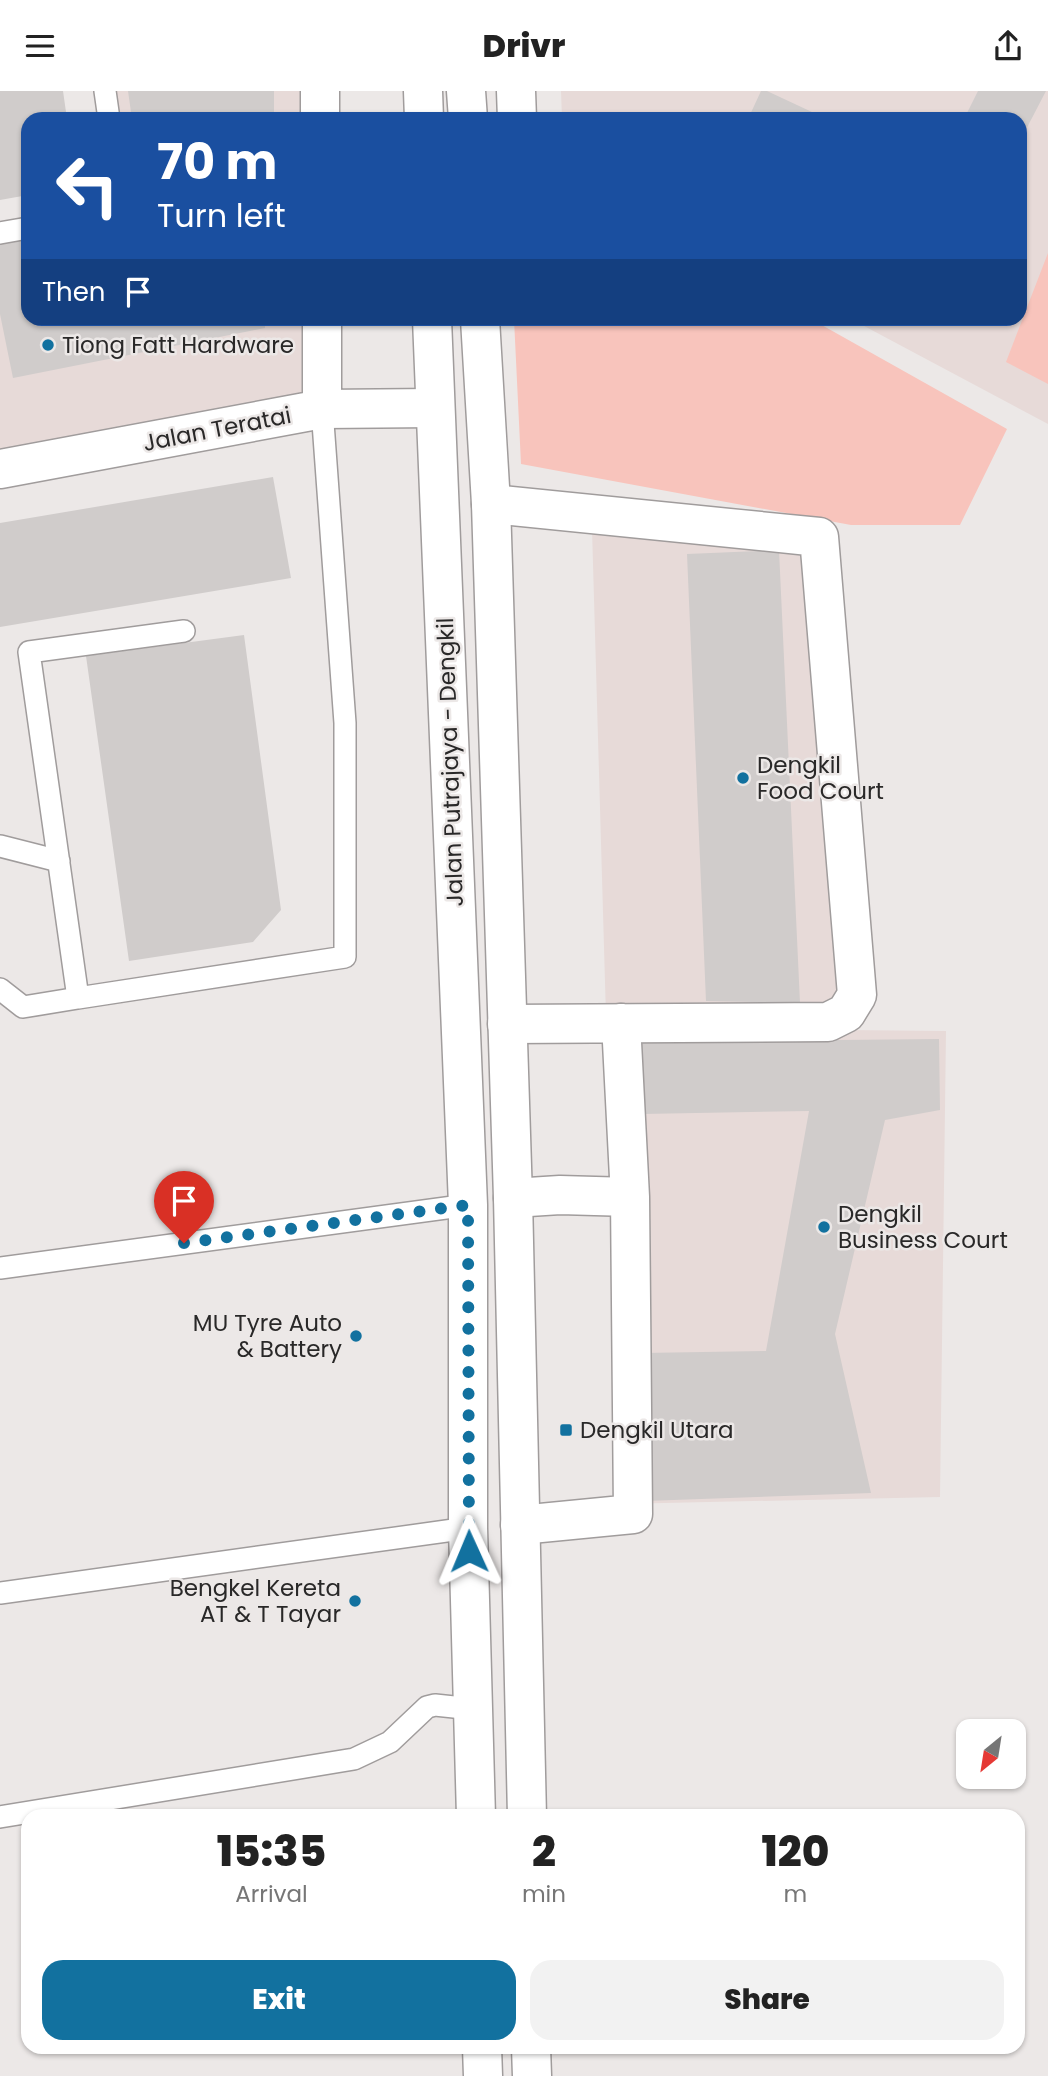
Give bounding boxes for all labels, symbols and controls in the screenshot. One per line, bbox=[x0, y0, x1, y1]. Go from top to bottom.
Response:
text: Drivr bbox=[483, 23, 565, 68]
icon: menu bbox=[21, 27, 59, 65]
icon: share bbox=[989, 27, 1027, 65]
text: 70 m bbox=[157, 128, 277, 196]
icon: left bbox=[42, 140, 133, 231]
text: Turn left bbox=[157, 193, 286, 238]
icon: arrive bbox=[119, 273, 157, 311]
text: Then bbox=[42, 274, 105, 310]
place label: Tiong Fatt Hardware bbox=[62, 329, 294, 361]
marker: Tiong Fatt Hardware bbox=[40, 337, 56, 353]
street label: Jalan Teratai bbox=[140, 399, 294, 459]
street label: Jalan Putrajaya - Dengkil bbox=[429, 617, 471, 907]
place label: Dengkil Food Court bbox=[757, 749, 884, 807]
marker: Dengkil Food Court bbox=[735, 770, 751, 786]
pin bbox=[154, 1171, 214, 1243]
icon: arrive bbox=[165, 1182, 203, 1220]
place label: Dengkil Business Court bbox=[838, 1198, 1008, 1256]
marker: Dengkil Business Court bbox=[816, 1219, 832, 1235]
place label: MU Tyre Auto & Battery bbox=[193, 1307, 342, 1365]
marker: MU Tyre Auto & Battery bbox=[348, 1328, 364, 1344]
place label: Dengkil Utara bbox=[580, 1414, 734, 1446]
marker: Dengkil Utara bbox=[558, 1422, 574, 1438]
position arrow bbox=[432, 1514, 506, 1588]
place label: Bengkel Kereta AT & T Tayar bbox=[170, 1572, 341, 1630]
marker: Bengkel Kereta AT & T Tayar bbox=[347, 1593, 363, 1609]
north arrow bbox=[956, 1719, 1026, 1789]
map controls bbox=[956, 1719, 1026, 1789]
text: 15:35 bbox=[217, 1822, 326, 1881]
text: 2 bbox=[532, 1822, 556, 1881]
text: 120 bbox=[762, 1822, 829, 1881]
text: Arrival bbox=[235, 1878, 308, 1910]
text: min bbox=[522, 1878, 566, 1910]
text: m bbox=[784, 1878, 807, 1910]
button: Exit bbox=[42, 1960, 516, 2040]
button: Share bbox=[530, 1960, 1004, 2040]

